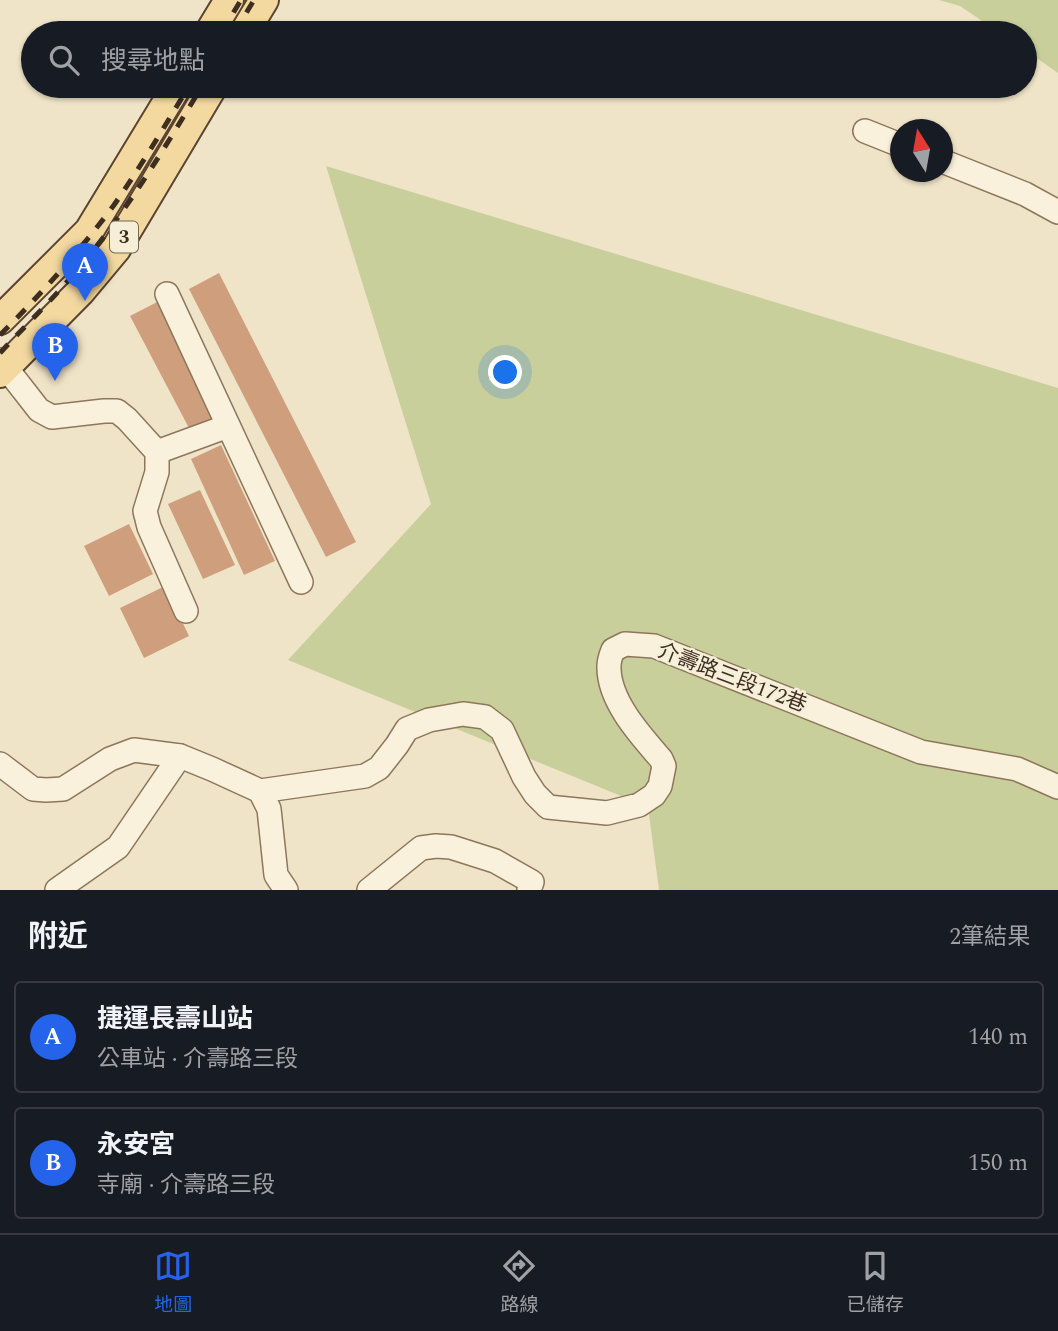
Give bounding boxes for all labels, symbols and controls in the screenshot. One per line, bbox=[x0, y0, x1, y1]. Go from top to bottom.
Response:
search box bbox=[21, 21, 1037, 98]
icon: search bbox=[45, 41, 83, 79]
text: 搜尋地點 bbox=[101, 41, 205, 81]
north arrow bbox=[890, 119, 953, 182]
road number: 3 bbox=[110, 221, 138, 252]
pin: A bbox=[62, 243, 108, 301]
pin: B bbox=[32, 323, 78, 381]
your location bbox=[488, 355, 522, 389]
street label: 介壽路三段172巷 bbox=[653, 635, 811, 721]
text: 附近 bbox=[28, 914, 88, 960]
text: 2筆結果 bbox=[950, 920, 1030, 955]
text: 捷運長壽山站 bbox=[97, 999, 253, 1039]
text: A bbox=[44, 1020, 62, 1055]
text: 140 m bbox=[968, 1020, 1028, 1055]
text: 公車站 · 介壽路三段 bbox=[97, 1042, 298, 1077]
text: 永安宮 bbox=[97, 1125, 175, 1165]
text: B bbox=[45, 1146, 61, 1181]
text: 150 m bbox=[968, 1146, 1028, 1181]
text: 寺廟 · 介壽路三段 bbox=[97, 1168, 275, 1203]
tab: 地圖 bbox=[154, 1247, 192, 1320]
tab: 路線 bbox=[500, 1247, 539, 1320]
tab: 已儲存 bbox=[847, 1247, 904, 1320]

